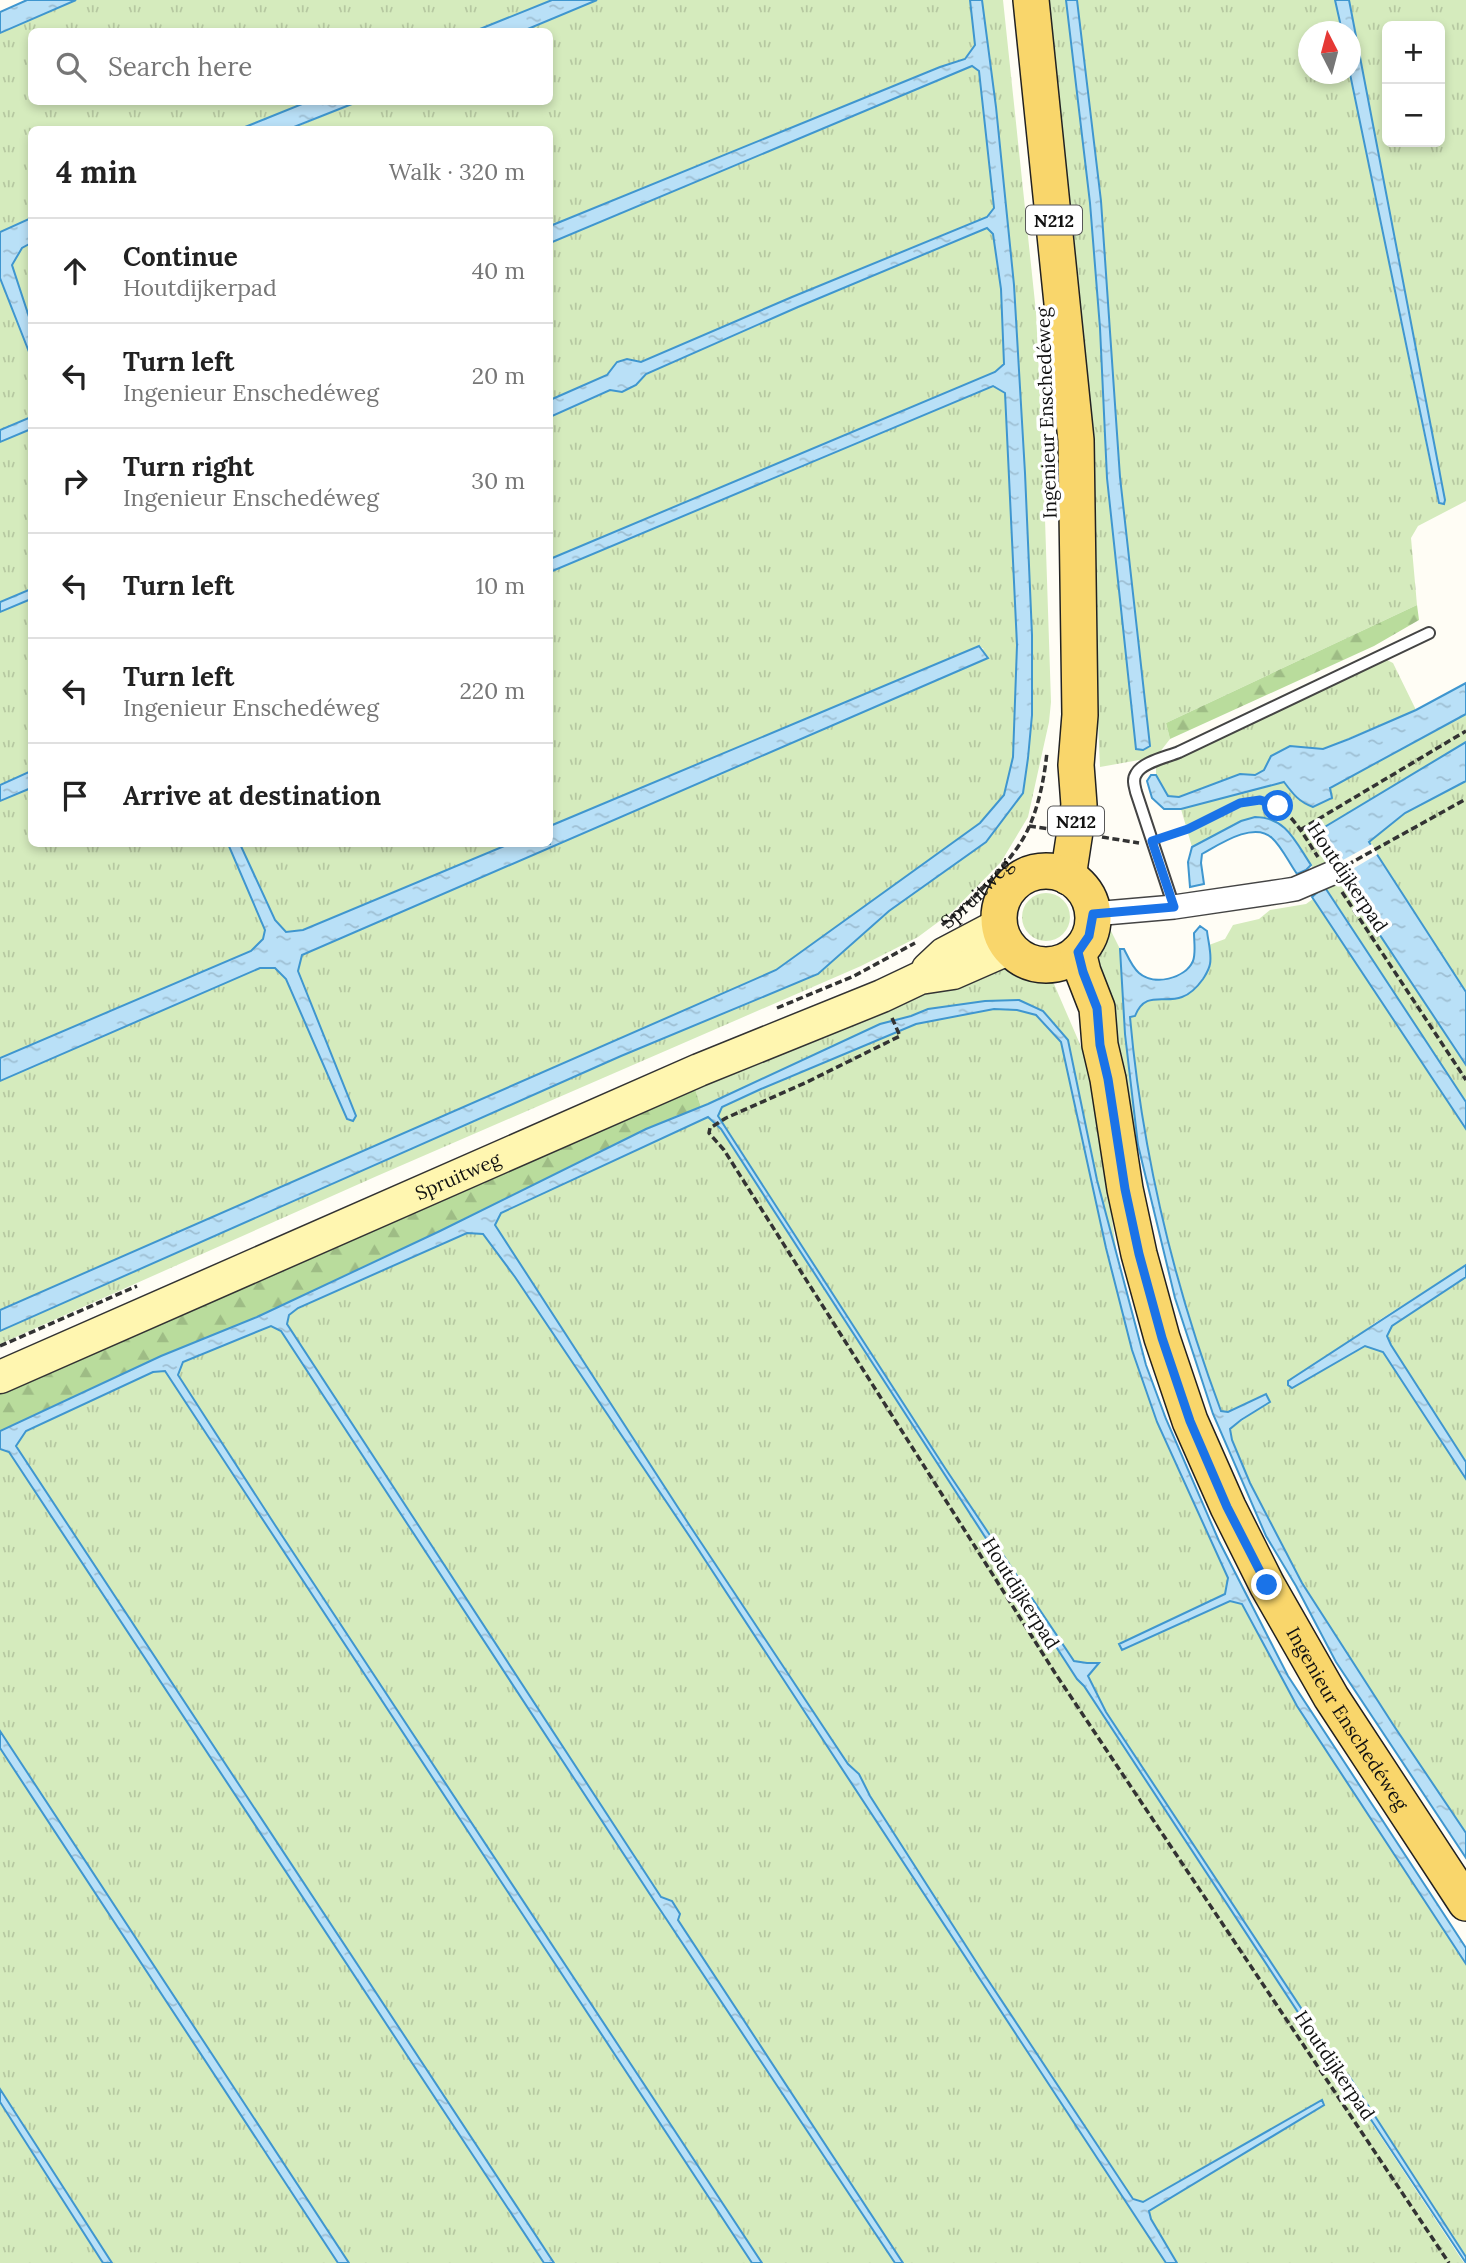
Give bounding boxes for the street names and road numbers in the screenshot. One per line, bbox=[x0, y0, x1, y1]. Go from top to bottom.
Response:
road number: N212 bbox=[1026, 205, 1082, 234]
street label: Ingenieur Enschedéweg bbox=[1030, 306, 1062, 519]
road number: N212 bbox=[1048, 806, 1104, 836]
street label: Houtdijkerpad bbox=[1303, 818, 1393, 936]
street label: Spruitweg bbox=[936, 852, 1017, 934]
street label: Spruitweg bbox=[411, 1147, 505, 1205]
street label: Houtdijkerpad bbox=[977, 1533, 1065, 1653]
street label: Ingenieur Enschedéweg bbox=[1281, 1623, 1414, 1815]
street label: Houtdijkerpad bbox=[1290, 2006, 1380, 2124]

